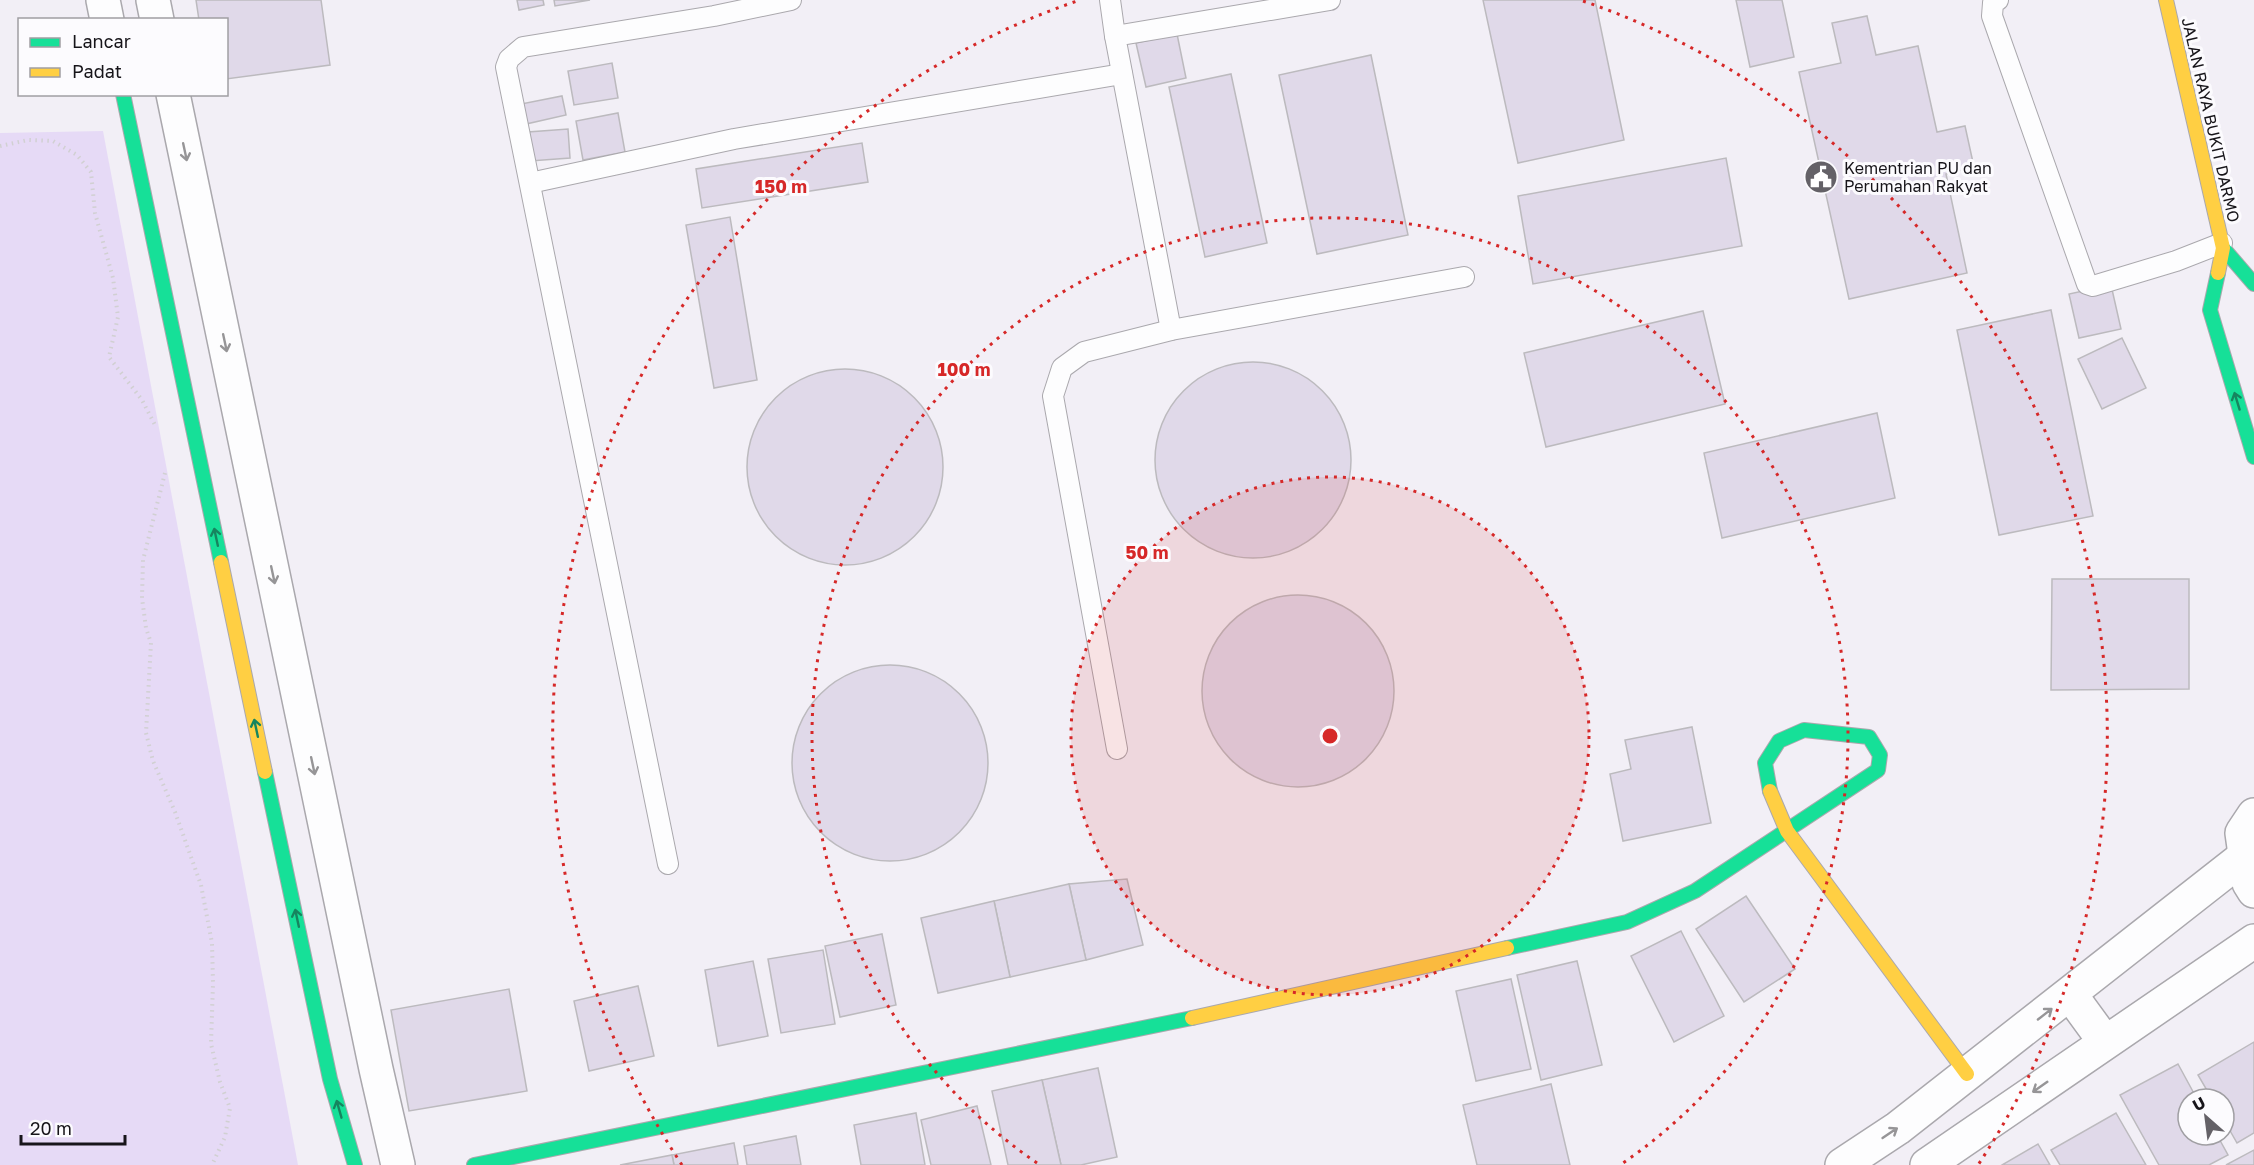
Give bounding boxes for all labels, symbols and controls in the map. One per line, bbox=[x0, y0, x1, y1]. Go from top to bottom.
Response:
street label: JALAN RAYA BUKIT DARMO bbox=[2178, 16, 2244, 224]
legend bbox=[18, 18, 228, 96]
text: Lancar bbox=[72, 30, 131, 52]
text: Padat bbox=[72, 60, 122, 82]
one-way arrow bbox=[180, 141, 191, 161]
place label: Kementrian PU dan Perumahan Rakyat bbox=[1844, 158, 1992, 196]
public building icon: Kementrian PU dan Perumahan Rakyat bbox=[1803, 159, 1839, 195]
text: 150 m bbox=[755, 175, 807, 197]
one-way arrow bbox=[219, 333, 231, 352]
text: 100 m bbox=[938, 358, 990, 380]
one-way arrow bbox=[2231, 392, 2242, 411]
one-way arrow bbox=[210, 527, 221, 547]
text: 50 m bbox=[1126, 541, 1168, 563]
one-way arrow bbox=[268, 564, 279, 584]
one-way arrow bbox=[250, 718, 262, 737]
centre of rings bbox=[1320, 726, 1340, 746]
one-way arrow bbox=[308, 755, 319, 775]
one-way arrow bbox=[290, 909, 302, 928]
one-way arrow bbox=[2036, 1007, 2052, 1020]
one-way arrow bbox=[2032, 1081, 2049, 1093]
north arrow bbox=[2176, 1087, 2236, 1147]
text: U bbox=[2189, 1092, 2209, 1115]
one-way arrow bbox=[333, 1100, 344, 1119]
scale bar bbox=[21, 1108, 124, 1146]
text: 20 m bbox=[30, 1117, 72, 1139]
one-way arrow bbox=[1882, 1127, 1898, 1139]

